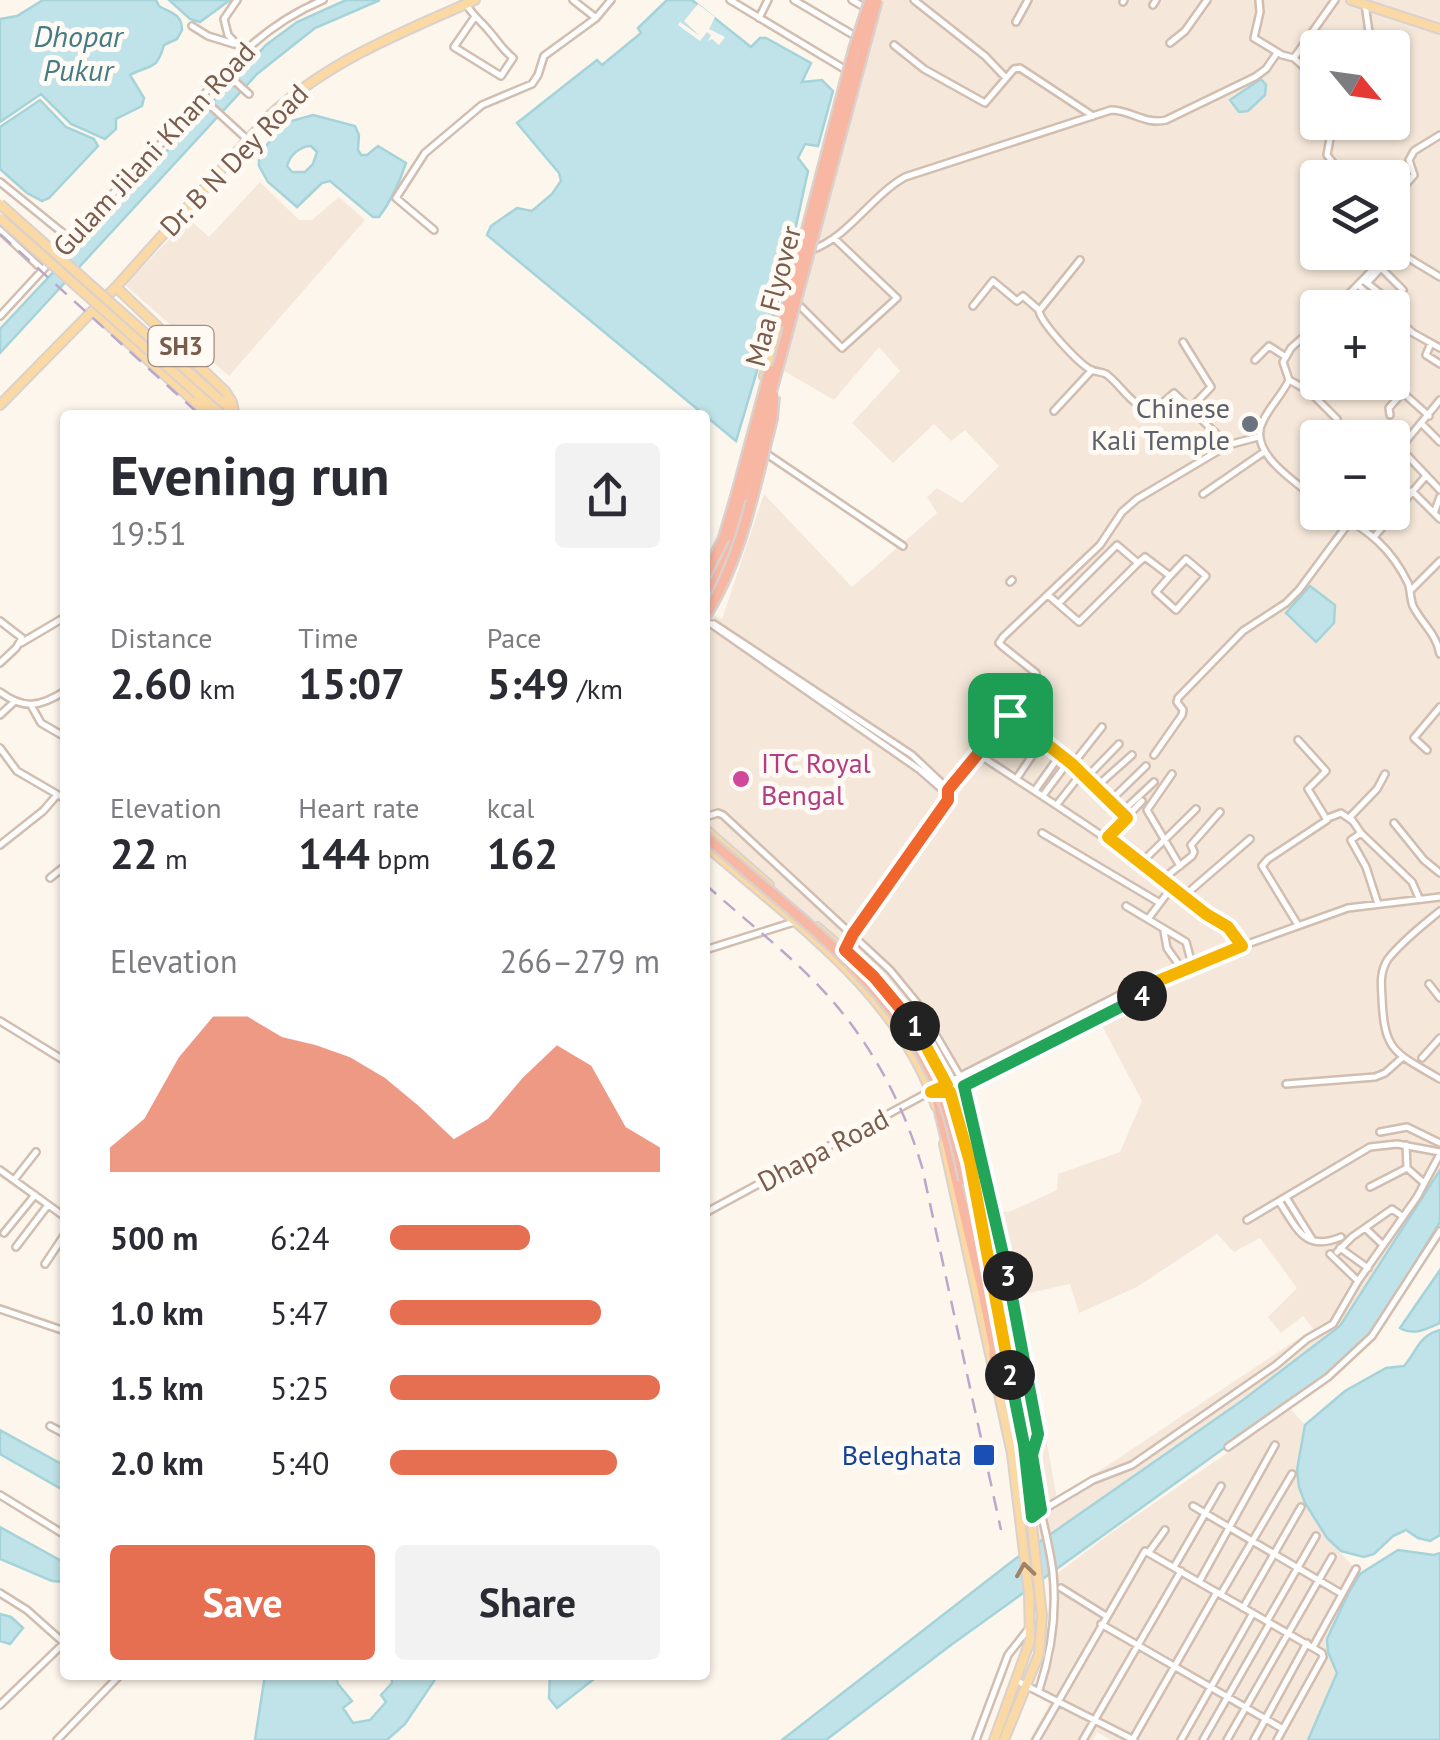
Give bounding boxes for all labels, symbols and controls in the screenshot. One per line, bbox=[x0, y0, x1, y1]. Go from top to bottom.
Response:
water label: Dhopar Pukur bbox=[33, 16, 125, 89]
north arrow bbox=[1300, 30, 1410, 140]
map controls bbox=[1300, 30, 1410, 530]
street label: Gulam Jilani Khan Road bbox=[44, 33, 263, 264]
street label: Dr. B N Dey Road bbox=[151, 75, 316, 244]
button: layers bbox=[1300, 160, 1410, 270]
street label: Maa Flyover bbox=[736, 221, 809, 370]
button: + bbox=[1300, 290, 1410, 400]
road number: SH3 bbox=[148, 326, 214, 366]
place label: Chinese Kali Temple bbox=[1091, 389, 1230, 458]
marker: Chinese Kali Temple bbox=[1239, 413, 1261, 435]
button: − bbox=[1300, 420, 1410, 530]
text: Evening run bbox=[110, 439, 390, 510]
button: share bbox=[555, 443, 660, 548]
text: 19:51 bbox=[110, 512, 187, 554]
text: Distance bbox=[110, 619, 213, 656]
text: Time bbox=[298, 619, 358, 656]
text: Pace bbox=[487, 619, 541, 656]
text: 2.60 bbox=[110, 656, 192, 711]
text: 15:07 bbox=[298, 656, 405, 711]
text: 5:49 bbox=[487, 656, 569, 711]
text: km bbox=[192, 670, 235, 707]
text: /km bbox=[569, 670, 623, 707]
pin bbox=[968, 673, 1053, 758]
icon: arrive bbox=[983, 688, 1038, 743]
place label: ITC Royal Bengal bbox=[761, 744, 871, 813]
marker: ITC Royal Bengal bbox=[730, 768, 752, 790]
text: Elevation bbox=[110, 789, 222, 826]
text: Heart rate bbox=[298, 789, 419, 826]
text: kcal bbox=[487, 789, 534, 826]
text: 22 bbox=[110, 826, 158, 881]
text: 144 bbox=[298, 826, 370, 881]
text: 162 bbox=[487, 826, 558, 881]
text: m bbox=[158, 840, 188, 877]
text: bpm bbox=[370, 840, 430, 877]
text: Elevation bbox=[110, 940, 237, 982]
text: 266–279 m bbox=[500, 940, 660, 982]
pin: 4 bbox=[1117, 971, 1167, 1021]
text: 4 bbox=[1134, 977, 1150, 1014]
pin: 1 bbox=[890, 1001, 940, 1051]
text: 1 bbox=[907, 1007, 923, 1044]
street label: Dhapa Road bbox=[751, 1100, 895, 1200]
text: 500 m bbox=[110, 1217, 198, 1259]
text: 6:24 bbox=[270, 1217, 329, 1259]
pin: 3 bbox=[983, 1251, 1033, 1301]
text: 3 bbox=[1000, 1257, 1016, 1294]
text: 1.0 km bbox=[110, 1292, 204, 1334]
text: 5:47 bbox=[270, 1292, 329, 1334]
pin: 2 bbox=[985, 1350, 1035, 1400]
text: 2 bbox=[1002, 1356, 1018, 1393]
text: 1.5 km bbox=[110, 1367, 204, 1409]
text: 5:25 bbox=[270, 1367, 329, 1409]
place label: Beleghata bbox=[842, 1436, 962, 1473]
text: 2.0 km bbox=[110, 1442, 204, 1484]
text: 5:40 bbox=[270, 1442, 329, 1484]
marker: Beleghata bbox=[971, 1442, 997, 1468]
button: Save bbox=[110, 1545, 375, 1660]
button: Share bbox=[395, 1545, 660, 1660]
one-way arrow bbox=[1016, 1562, 1037, 1579]

